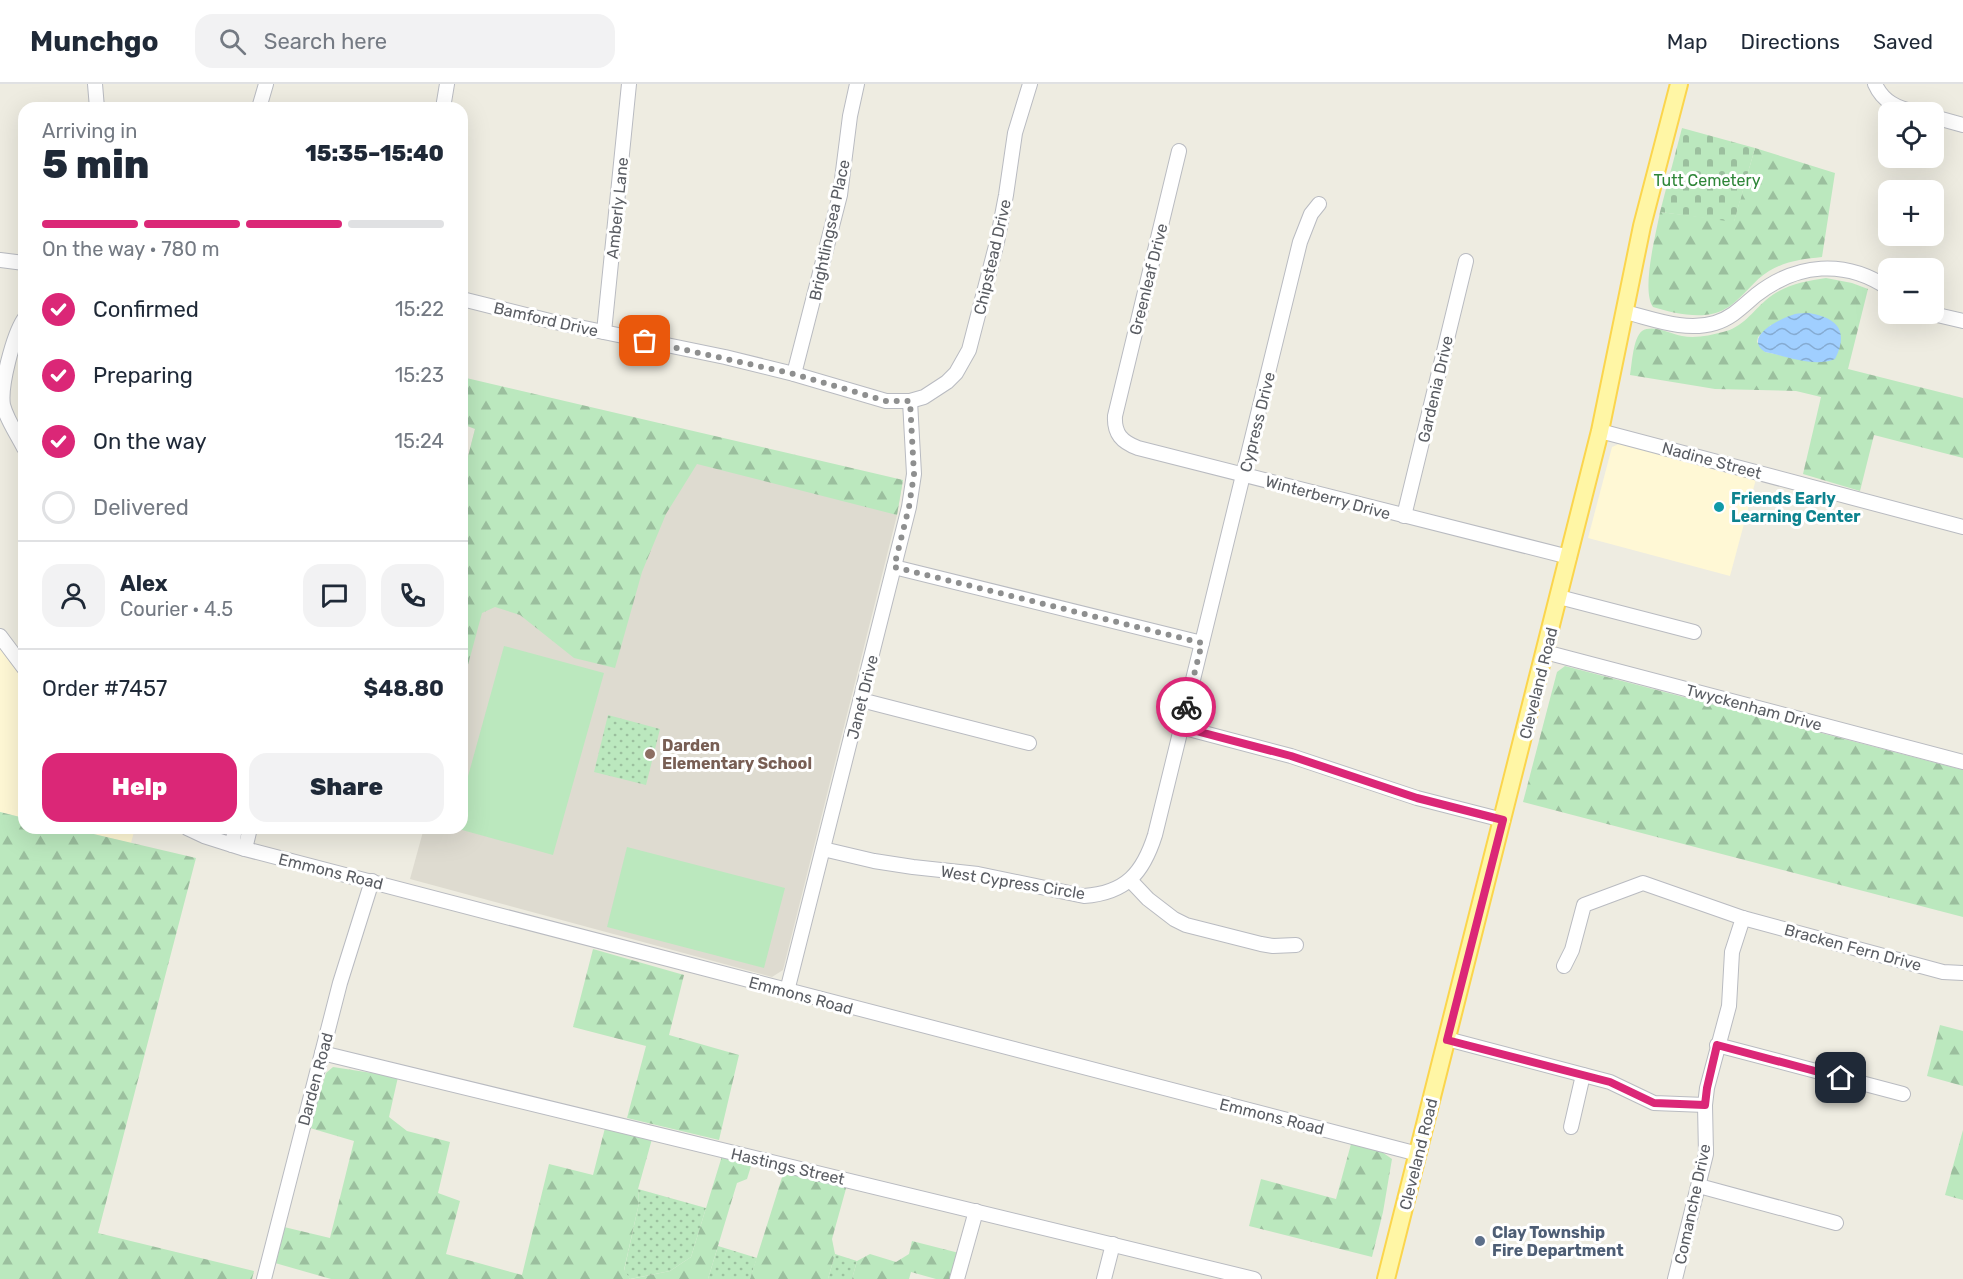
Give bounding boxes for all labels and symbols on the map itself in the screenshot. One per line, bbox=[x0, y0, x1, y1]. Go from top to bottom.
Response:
street label: Amberly Lane bbox=[603, 156, 632, 260]
street label: Brightlingsea Place bbox=[805, 158, 854, 302]
park label: Tutt Cemetery bbox=[1654, 171, 1761, 190]
street label: Chipstead Drive bbox=[970, 197, 1015, 317]
street label: Greenleaf Drive bbox=[1125, 221, 1172, 337]
street label: Bamford Drive bbox=[492, 298, 600, 341]
pin bbox=[619, 315, 670, 366]
street label: Gardenia Drive bbox=[1414, 334, 1457, 444]
street label: Cypress Drive bbox=[1236, 370, 1279, 474]
street label: Nadine Street bbox=[1660, 438, 1764, 483]
street label: Winterberry Drive bbox=[1263, 472, 1393, 523]
place label: Friends Early Learning Center bbox=[1731, 489, 1861, 526]
marker: Friends Early Learning Center bbox=[1712, 500, 1726, 514]
street label: Cleveland Road bbox=[1515, 625, 1562, 741]
street label: Janet Drive bbox=[843, 653, 882, 741]
courier bbox=[1156, 677, 1216, 737]
street label: Twyckenham Drive bbox=[1684, 680, 1824, 735]
place label: Darden Elementary School bbox=[662, 736, 812, 773]
marker: Darden Elementary School bbox=[643, 747, 657, 761]
street label: Emmons Road bbox=[277, 849, 385, 894]
street label: West Cypress Circle bbox=[939, 862, 1087, 903]
street label: Bracken Fern Drive bbox=[1782, 920, 1923, 975]
street label: Emmons Road bbox=[747, 972, 855, 1019]
street label: Darden Road bbox=[294, 1030, 337, 1128]
pin bbox=[1815, 1052, 1866, 1103]
street label: Emmons Road bbox=[1218, 1094, 1326, 1139]
street label: Cleveland Road bbox=[1395, 1096, 1442, 1212]
street label: Comanche Drive bbox=[1670, 1142, 1715, 1266]
street label: Hastings Street bbox=[729, 1144, 847, 1189]
place label: Clay Township Fire Department bbox=[1492, 1223, 1624, 1260]
marker: Clay Township Fire Department bbox=[1473, 1234, 1487, 1248]

